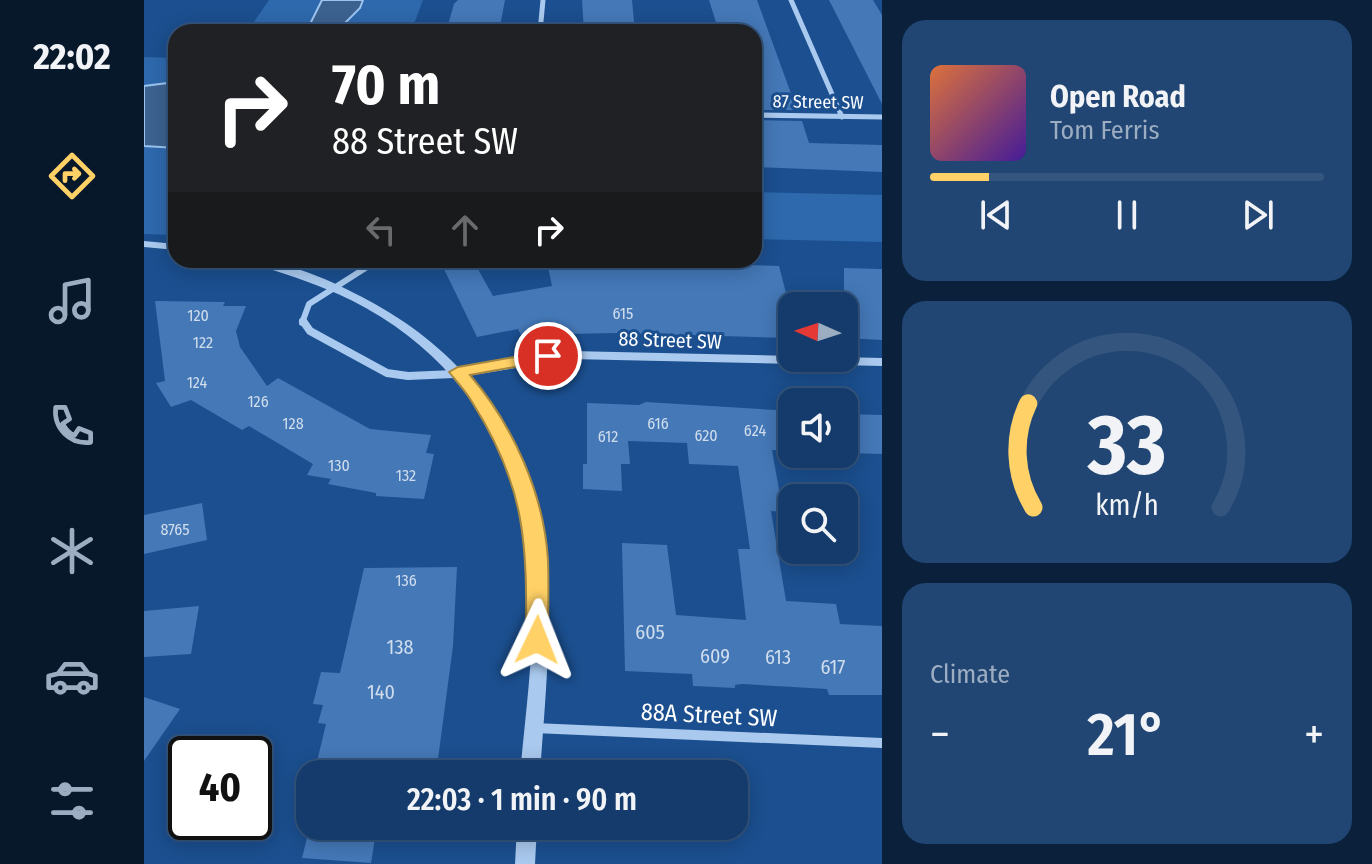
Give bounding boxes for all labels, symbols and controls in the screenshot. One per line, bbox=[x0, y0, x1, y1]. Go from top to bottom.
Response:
text: 22:02 bbox=[33, 35, 111, 79]
text: 70 m bbox=[332, 52, 440, 119]
icon: right bbox=[200, 56, 304, 160]
text: Open Road bbox=[1050, 79, 1186, 115]
street label: 87 Street SW bbox=[772, 90, 864, 114]
text: Tom Ferris bbox=[1050, 115, 1160, 146]
text: 88 Street SW bbox=[332, 120, 518, 164]
icon: directions bbox=[44, 148, 100, 204]
icon: previous bbox=[974, 193, 1018, 237]
icon: pause bbox=[1105, 193, 1149, 237]
icon: next bbox=[1236, 193, 1280, 237]
icon: left bbox=[359, 208, 403, 252]
icon: ahead bbox=[443, 208, 487, 252]
icon: right bbox=[527, 208, 571, 252]
icon: music bbox=[44, 273, 100, 329]
north arrow bbox=[778, 292, 858, 372]
map controls bbox=[778, 292, 858, 564]
house number: 615 bbox=[613, 304, 633, 323]
house number: 120 bbox=[187, 306, 209, 325]
pin bbox=[514, 322, 582, 390]
street label: 88 Street SW bbox=[618, 326, 722, 354]
house number: 122 bbox=[193, 333, 213, 352]
icon: arrive bbox=[526, 334, 570, 378]
house number: 124 bbox=[187, 373, 208, 392]
button: sound bbox=[778, 388, 858, 468]
house number: 126 bbox=[247, 392, 269, 411]
text: 33 bbox=[1087, 396, 1166, 496]
icon: phone bbox=[44, 398, 100, 454]
house number: 128 bbox=[282, 414, 304, 433]
house number: 616 bbox=[647, 414, 669, 433]
house number: 624 bbox=[744, 421, 766, 440]
house number: 620 bbox=[694, 426, 718, 445]
house number: 612 bbox=[598, 427, 618, 446]
house number: 130 bbox=[328, 456, 350, 475]
house number: 132 bbox=[396, 466, 416, 485]
button: search bbox=[778, 484, 858, 564]
text: km/h bbox=[1095, 488, 1159, 523]
house number: 8765 bbox=[160, 520, 190, 539]
icon: climate bbox=[44, 523, 100, 579]
house number: 136 bbox=[395, 571, 417, 590]
position arrow bbox=[495, 598, 579, 682]
house number: 605 bbox=[635, 620, 665, 644]
house number: 138 bbox=[387, 635, 413, 659]
house number: 609 bbox=[700, 644, 730, 668]
house number: 613 bbox=[765, 645, 791, 669]
icon: car bbox=[44, 648, 100, 704]
house number: 617 bbox=[821, 655, 845, 679]
text: Climate bbox=[930, 659, 1010, 690]
house number: 140 bbox=[367, 680, 395, 704]
street label: 88A Street SW bbox=[640, 697, 778, 733]
text: 21° bbox=[1087, 699, 1167, 771]
text: − bbox=[930, 708, 950, 761]
text: + bbox=[1304, 708, 1324, 761]
speed limit sign: 40 bbox=[168, 736, 272, 840]
icon: filters bbox=[44, 773, 100, 829]
text: 22:03 · 1 min · 90 m bbox=[407, 782, 637, 818]

